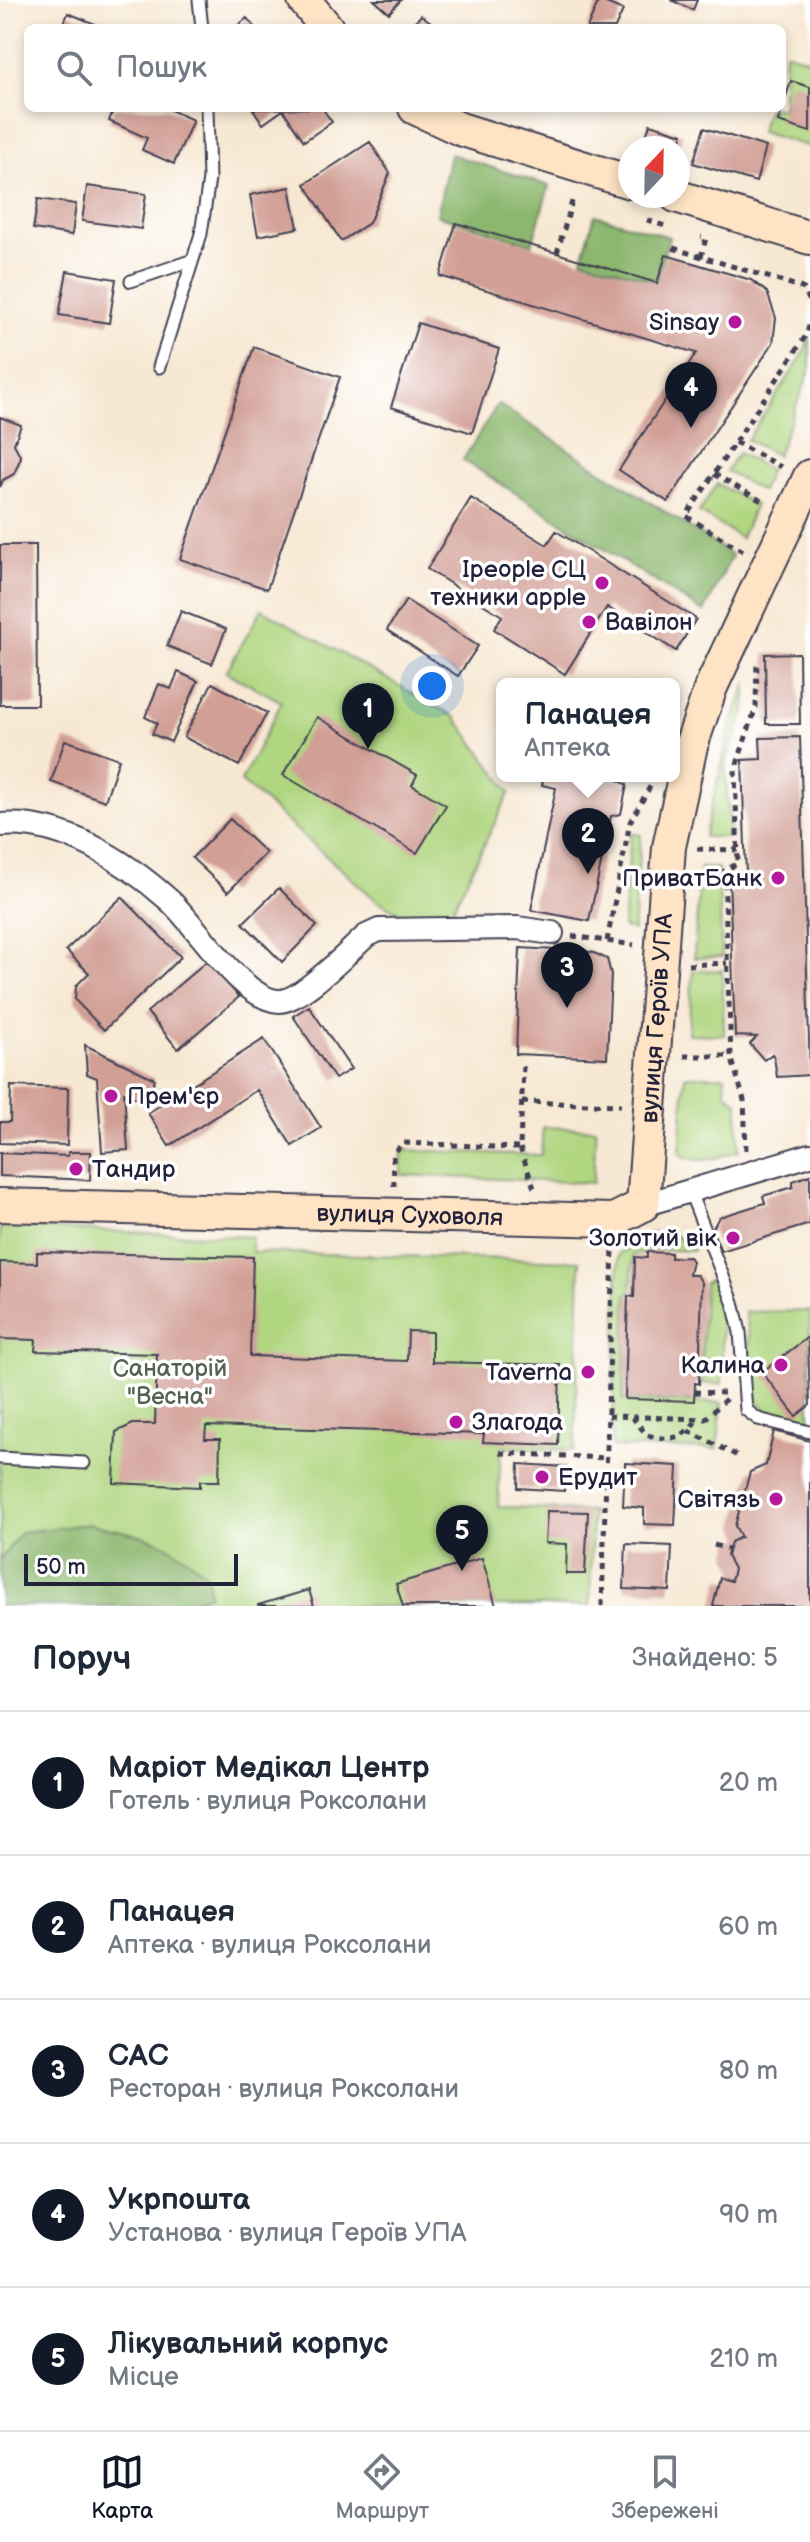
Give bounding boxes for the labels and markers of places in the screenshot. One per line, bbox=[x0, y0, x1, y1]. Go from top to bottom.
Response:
place label: Sinsay bbox=[649, 308, 719, 337]
marker: Sinsay bbox=[726, 313, 744, 331]
pin: 4 bbox=[665, 362, 717, 428]
place label: Ipeople СЦ техники apple bbox=[430, 555, 587, 612]
marker: Ipeople СЦ техники apple bbox=[593, 574, 611, 592]
place label: Вавілон bbox=[605, 608, 693, 637]
marker: Вавілон bbox=[580, 613, 598, 631]
pin: 1 bbox=[342, 683, 394, 749]
pin: 2 bbox=[562, 808, 614, 874]
place label: ПриватБанк bbox=[622, 864, 762, 893]
marker: ПриватБанк bbox=[769, 869, 787, 887]
pin: 3 bbox=[541, 942, 593, 1008]
place label: Прем'єр bbox=[127, 1082, 220, 1111]
marker: Прем'єр bbox=[102, 1087, 120, 1105]
place label: Тандир bbox=[92, 1155, 176, 1184]
marker: Тандир bbox=[67, 1160, 85, 1178]
place label: Золотий вік bbox=[589, 1224, 717, 1253]
marker: Золотий вік bbox=[724, 1229, 742, 1247]
place label: Калина bbox=[681, 1351, 765, 1380]
marker: Калина bbox=[772, 1356, 790, 1374]
place label: Taverna bbox=[485, 1358, 572, 1387]
marker: Taverna bbox=[579, 1363, 597, 1381]
place label: Злагода bbox=[472, 1408, 563, 1437]
marker: Злагода bbox=[447, 1413, 465, 1431]
place label: Ерудит bbox=[558, 1463, 637, 1492]
marker: Ерудит bbox=[533, 1468, 551, 1486]
place label: Світязь bbox=[677, 1485, 760, 1514]
marker: Світязь bbox=[767, 1490, 785, 1508]
pin: 5 bbox=[436, 1505, 488, 1571]

